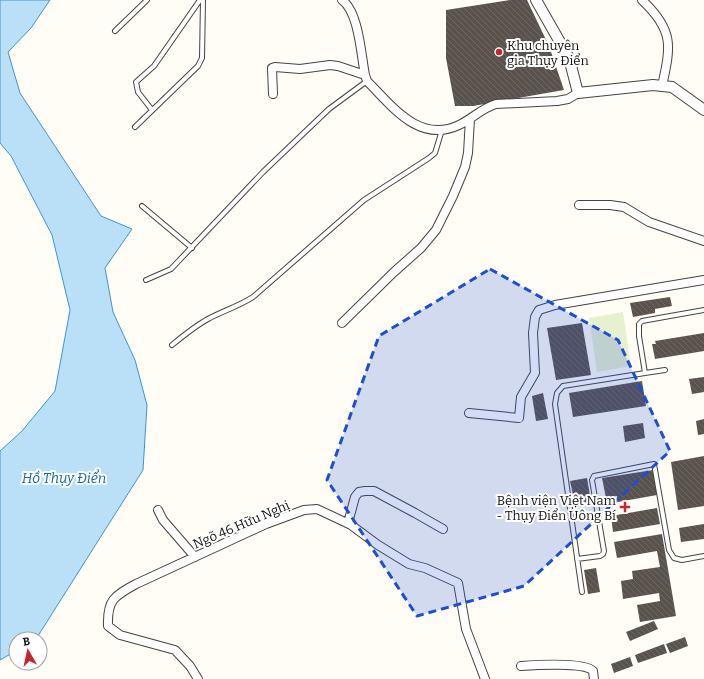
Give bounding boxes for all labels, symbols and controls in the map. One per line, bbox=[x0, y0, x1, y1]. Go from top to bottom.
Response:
place label: Khu chuyên gia Thụy Điển bbox=[507, 38, 589, 68]
marker: Khu chuyên gia Thụy Điển bbox=[494, 47, 504, 57]
water label: Hồ Thụy Điển bbox=[22, 469, 106, 487]
place label: Bệnh viện Việt Nam - Thụy Điển Uông Bí bbox=[497, 493, 617, 523]
street label: Ngõ 46 Hữu Nghị bbox=[191, 497, 292, 552]
marker: Bệnh viện Việt Nam - Thụy Điển Uông Bí bbox=[619, 501, 631, 513]
north arrow bbox=[8, 631, 48, 671]
text: B bbox=[22, 635, 31, 649]

